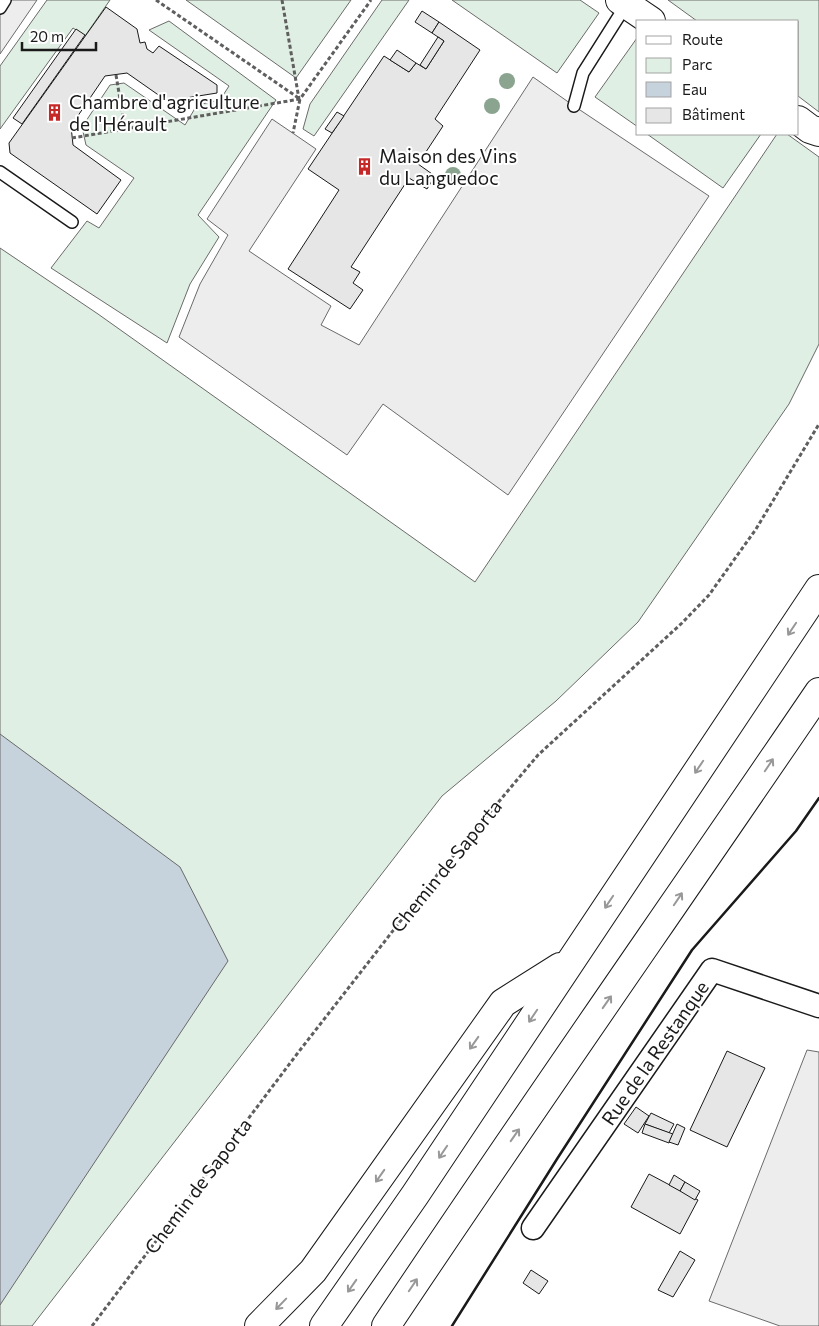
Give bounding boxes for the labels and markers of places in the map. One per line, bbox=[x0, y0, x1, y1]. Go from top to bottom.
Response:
place label: Chambre d'agriculture de l'Hérault bbox=[69, 90, 260, 135]
building icon: Chambre d'agriculture de l'Hérault bbox=[45, 103, 65, 123]
place label: Maison des Vins du Languedoc bbox=[379, 144, 517, 189]
building icon: Maison des Vins du Languedoc bbox=[355, 157, 375, 177]

